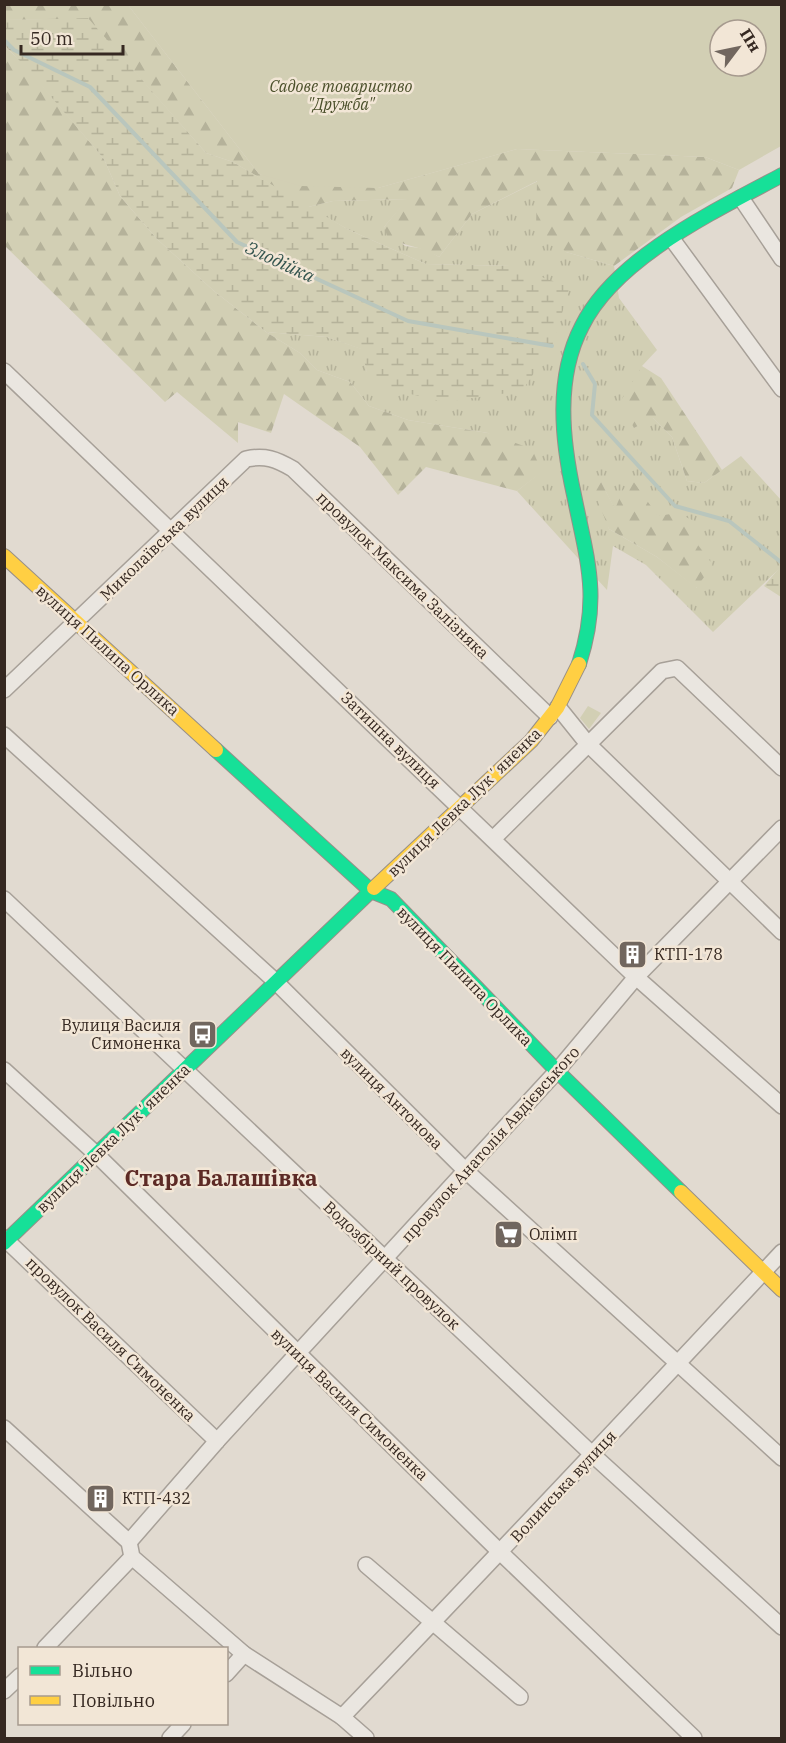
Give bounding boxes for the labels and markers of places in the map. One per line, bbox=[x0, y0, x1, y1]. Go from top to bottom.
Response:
building icon: КТП-178 bbox=[617, 938, 649, 970]
place label: КТП-178 bbox=[654, 944, 723, 964]
place label: Вулиця Василя Симоненка bbox=[61, 1015, 181, 1053]
bus stop icon: Вулиця Василя Симоненка bbox=[186, 1018, 218, 1050]
supermarket icon: Олімп bbox=[492, 1218, 524, 1250]
place label: Олімп bbox=[529, 1224, 578, 1244]
building icon: КТП-432 bbox=[85, 1482, 117, 1514]
place label: КТП-432 bbox=[122, 1488, 191, 1508]

